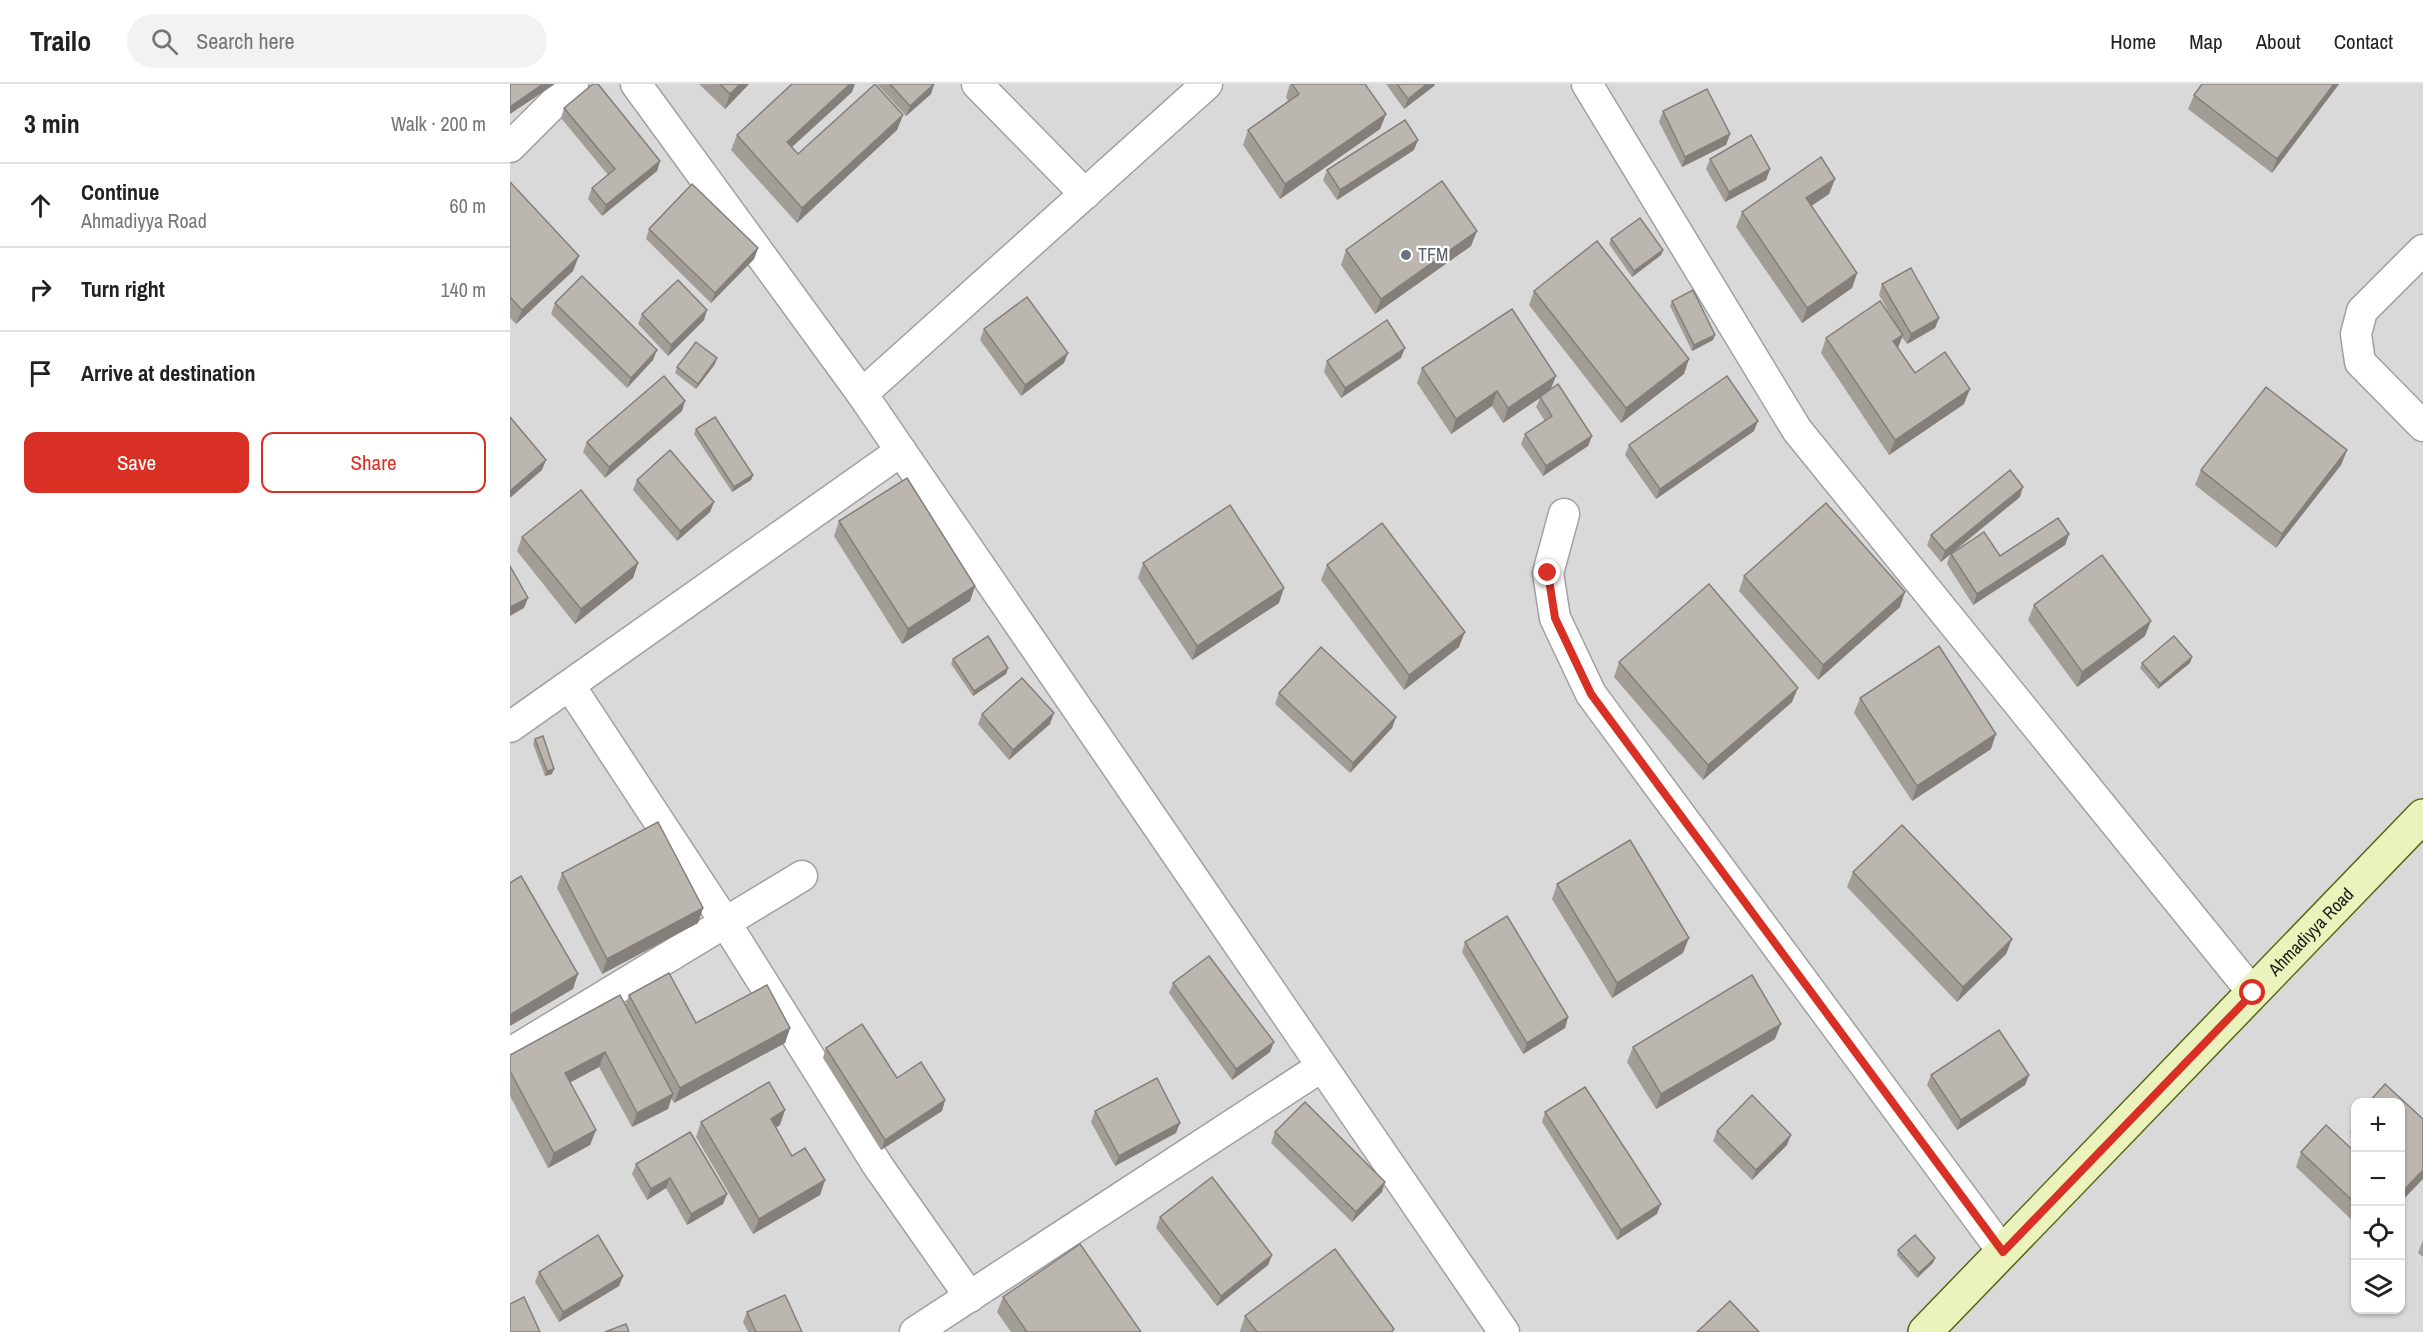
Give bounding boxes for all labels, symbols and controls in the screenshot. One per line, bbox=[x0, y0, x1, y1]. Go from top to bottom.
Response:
search box bbox=[127, 14, 547, 68]
text: Trailo bbox=[30, 22, 91, 60]
icon: search bbox=[148, 25, 181, 58]
text: Search here bbox=[196, 26, 295, 56]
text: Home bbox=[2110, 27, 2156, 56]
text: Map bbox=[2189, 27, 2223, 56]
text: About bbox=[2256, 27, 2301, 56]
text: Contact bbox=[2334, 27, 2393, 56]
text: 3 min bbox=[24, 106, 80, 141]
text: Walk · 200 m bbox=[391, 110, 486, 137]
text: Continue bbox=[81, 177, 159, 207]
icon: ahead bbox=[24, 189, 57, 222]
text: 60 m bbox=[450, 192, 486, 219]
text: Ahmadiyya Road bbox=[81, 207, 207, 234]
place label: TFM bbox=[1418, 242, 1448, 267]
marker: TFM bbox=[1399, 248, 1413, 262]
icon: right bbox=[24, 273, 57, 306]
text: Turn right bbox=[81, 274, 165, 304]
text: 140 m bbox=[440, 276, 486, 303]
icon: arrive bbox=[24, 357, 57, 390]
text: Arrive at destination bbox=[81, 358, 255, 388]
button: Save bbox=[24, 432, 249, 493]
button: Share bbox=[261, 432, 486, 493]
route end bbox=[1534, 559, 1560, 585]
street label: Ahmadiyya Road bbox=[2262, 882, 2359, 982]
route start bbox=[2239, 979, 2265, 1005]
map controls bbox=[2351, 1098, 2405, 1314]
button: + bbox=[2351, 1098, 2405, 1152]
button: − bbox=[2351, 1152, 2405, 1206]
button: locate bbox=[2351, 1206, 2405, 1260]
button: layers bbox=[2351, 1260, 2405, 1314]

